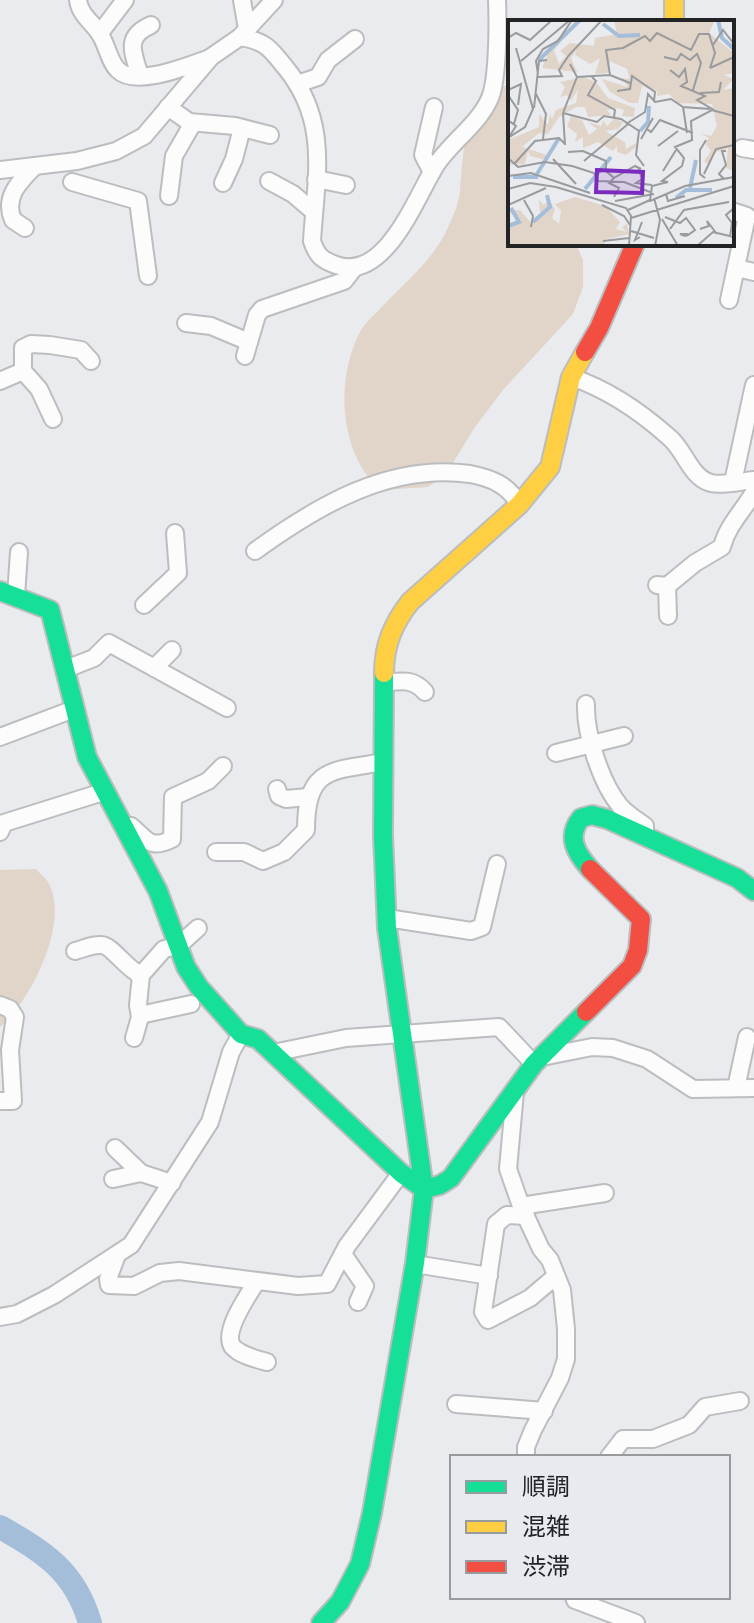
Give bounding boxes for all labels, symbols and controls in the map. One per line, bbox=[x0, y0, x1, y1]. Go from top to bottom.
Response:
inset map bbox=[508, 20, 734, 246]
legend bbox=[450, 1455, 730, 1599]
text: 順調 bbox=[522, 1469, 570, 1504]
text: 混雑 bbox=[522, 1509, 570, 1544]
text: 渋滞 bbox=[522, 1549, 570, 1584]

